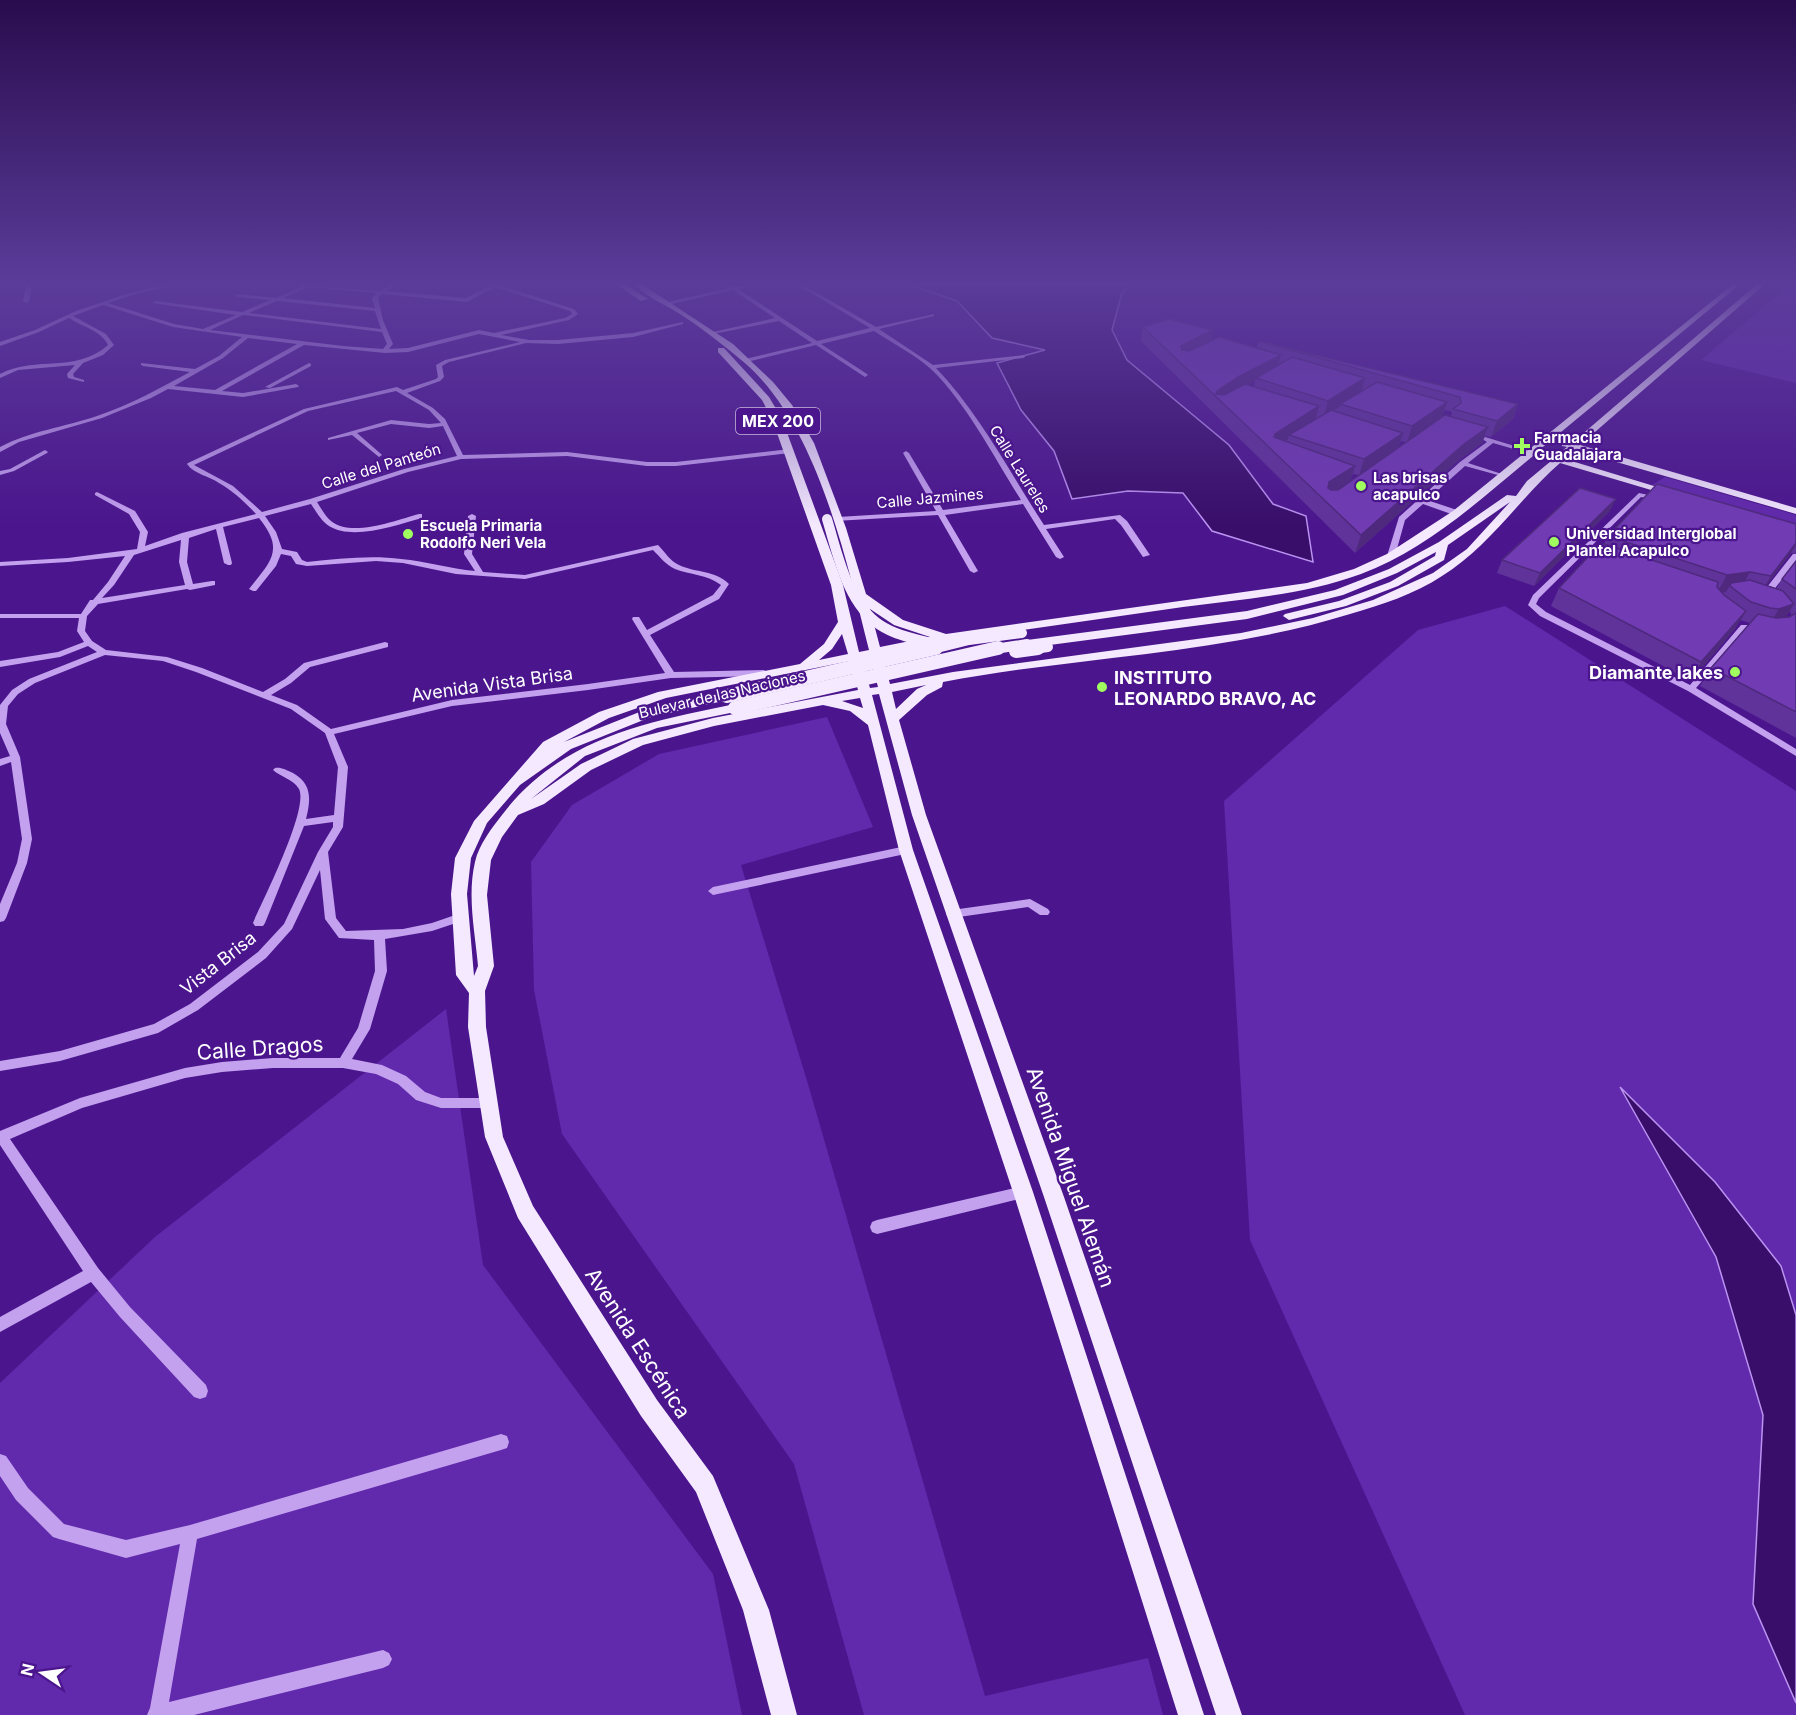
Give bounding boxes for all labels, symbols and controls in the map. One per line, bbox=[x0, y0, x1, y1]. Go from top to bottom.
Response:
road number: MEX 200 bbox=[736, 408, 820, 434]
street label: Calle Laureles bbox=[985, 422, 1055, 516]
place label: Farmacia Guadalajara bbox=[1534, 428, 1622, 464]
street label: Calle del Panteón bbox=[319, 439, 443, 493]
marker: Farmacia Guadalajara bbox=[1515, 439, 1529, 453]
place label: Las brisas acapulco bbox=[1373, 468, 1447, 504]
marker: Las brisas acapulco bbox=[1354, 479, 1368, 493]
street label: Calle Jazmines bbox=[876, 484, 984, 512]
place label: Escuela Primaria Rodolfo Neri Vela bbox=[420, 516, 546, 552]
place label: Universidad Interglobal Plantel Acapulco bbox=[1566, 524, 1736, 560]
marker: Escuela Primaria Rodolfo Neri Vela bbox=[401, 527, 415, 541]
marker: Universidad Interglobal Plantel Acapulco bbox=[1547, 535, 1561, 549]
street label: Avenida Vista Brisa bbox=[410, 662, 574, 706]
place label: Diamante lakes bbox=[1589, 662, 1723, 683]
marker: Diamante lakes bbox=[1728, 665, 1742, 679]
street label: Bulevar de las Naciones bbox=[637, 666, 807, 722]
place label: INSTITUTO LEONARDO BRAVO, AC bbox=[1114, 667, 1316, 709]
marker: INSTITUTO LEONARDO BRAVO, AC bbox=[1095, 680, 1109, 694]
street label: Vista Brisa bbox=[176, 927, 260, 999]
street label: Calle Dragos bbox=[196, 1031, 324, 1065]
street label: Avenida Miguel Alemán bbox=[1021, 1063, 1121, 1291]
street label: Avenida Escénica bbox=[580, 1263, 696, 1423]
north arrow bbox=[12, 1643, 72, 1703]
text: N bbox=[16, 1661, 39, 1678]

